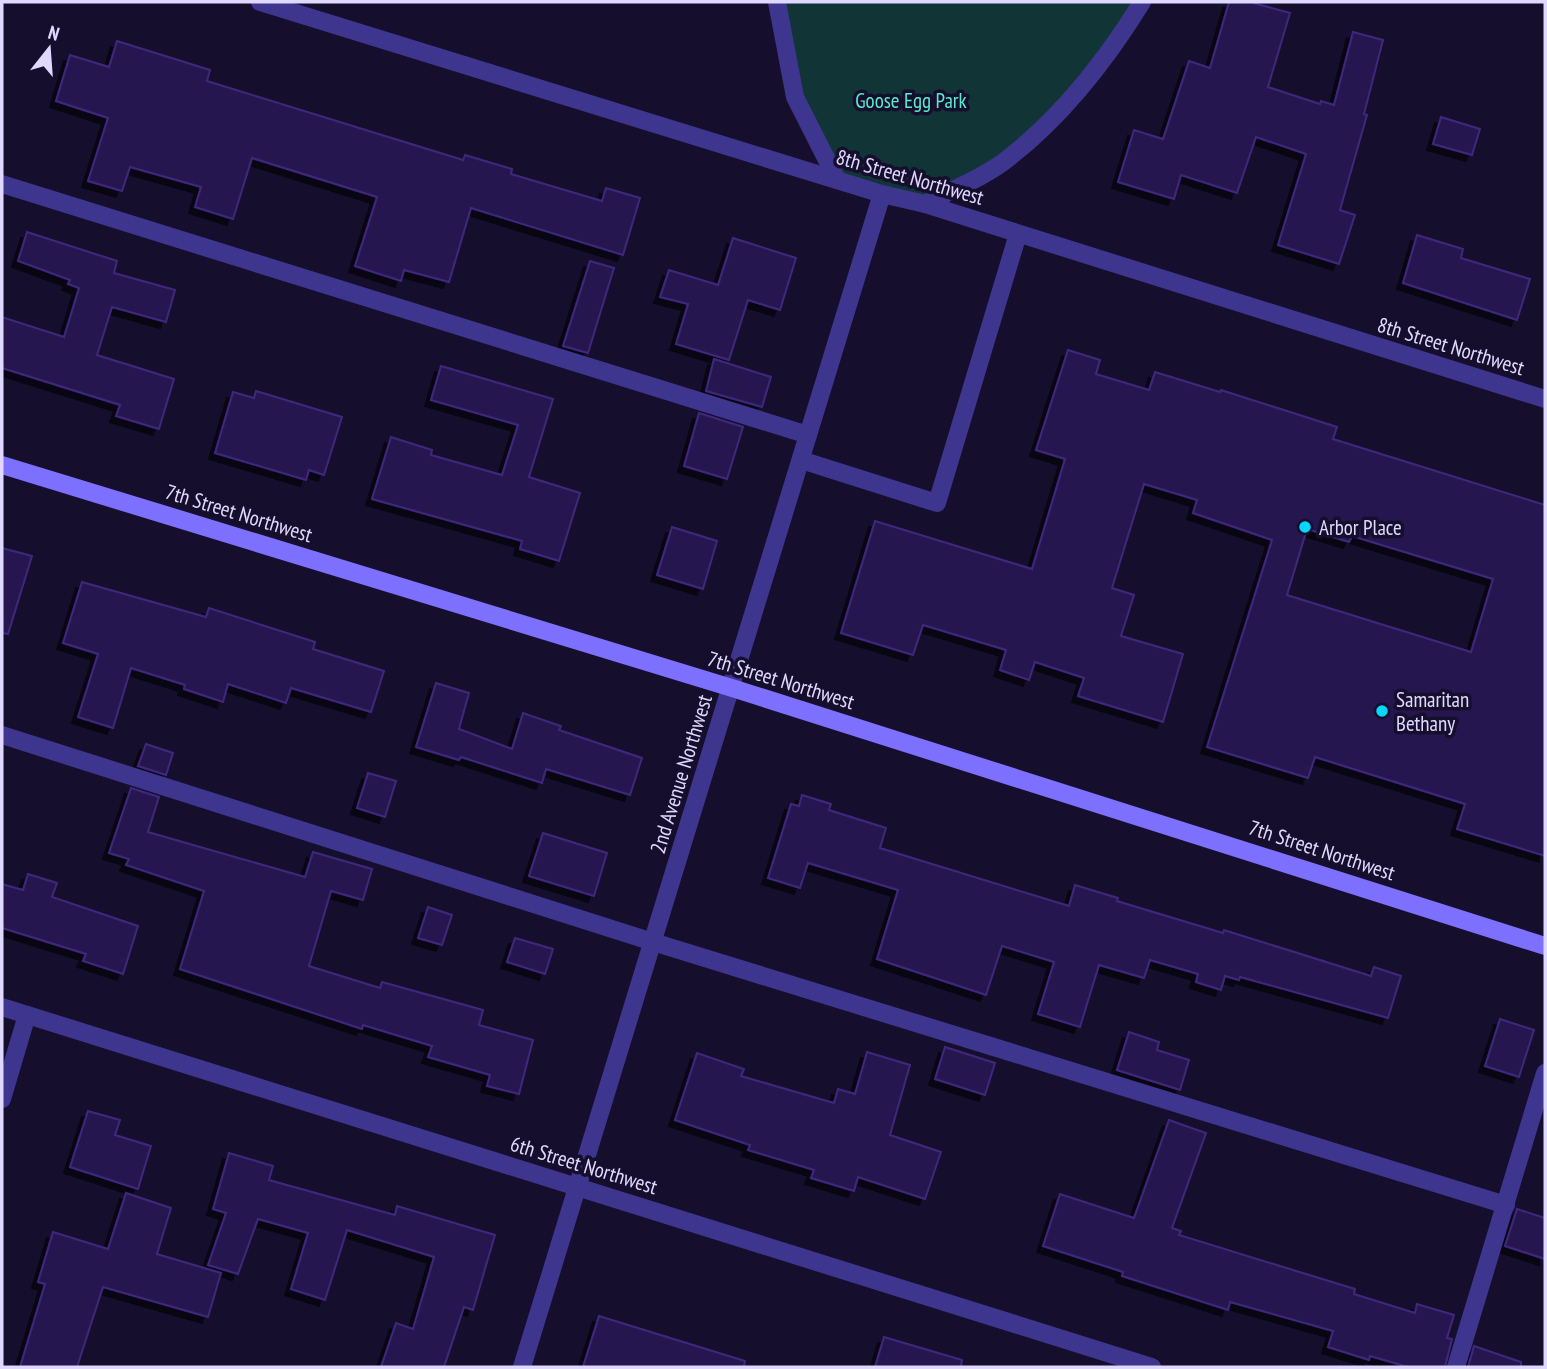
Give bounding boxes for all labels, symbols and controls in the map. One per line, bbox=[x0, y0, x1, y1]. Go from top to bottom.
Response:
north arrow bbox=[14, 14, 84, 84]
text: N bbox=[46, 20, 62, 46]
park label: Goose Egg Park bbox=[855, 87, 967, 114]
street label: 8th Street Northwest bbox=[833, 143, 987, 211]
street label: 8th Street Northwest bbox=[1374, 311, 1528, 381]
street label: 7th Street Northwest bbox=[162, 478, 316, 548]
place label: Arbor Place bbox=[1319, 514, 1402, 541]
marker: Arbor Place bbox=[1297, 519, 1313, 535]
street label: 7th Street Northwest bbox=[704, 645, 858, 715]
place label: Samaritan Bethany bbox=[1396, 686, 1469, 737]
street label: 2nd Avenue Northwest bbox=[644, 691, 718, 857]
marker: Samaritan Bethany bbox=[1374, 703, 1390, 719]
street label: 7th Street Northwest bbox=[1246, 814, 1399, 886]
street label: 6th Street Northwest bbox=[507, 1130, 661, 1200]

